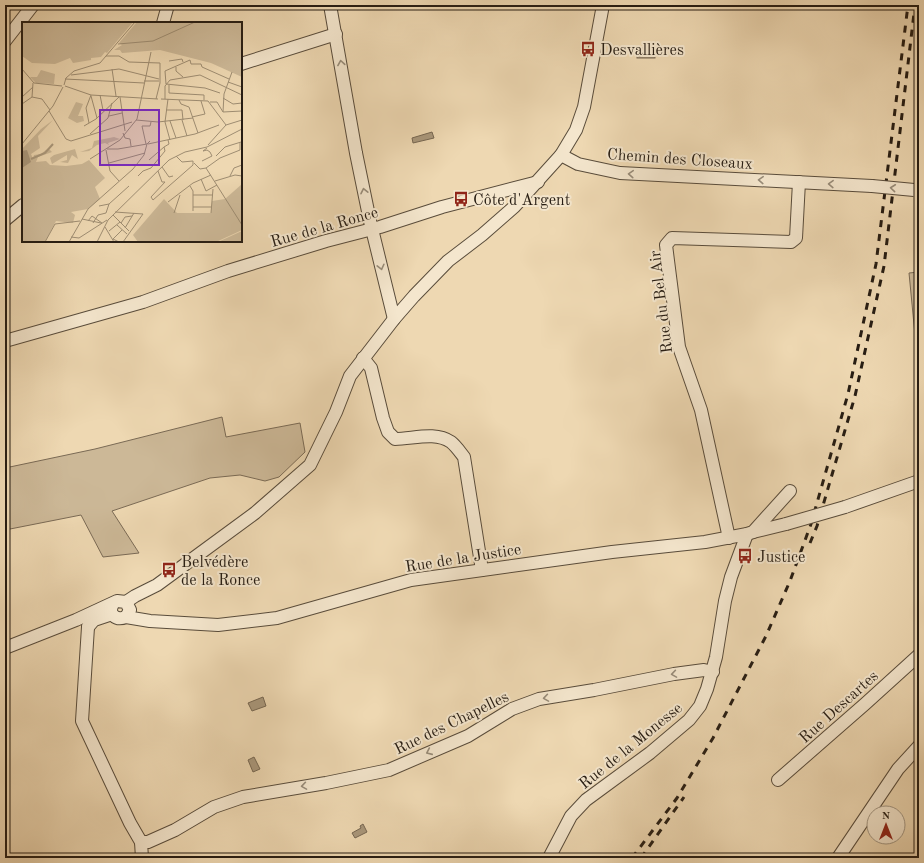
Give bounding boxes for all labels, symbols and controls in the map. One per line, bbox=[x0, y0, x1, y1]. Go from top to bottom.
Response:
inset map bbox=[22, 22, 242, 242]
bus stop icon: Desvallières bbox=[579, 40, 597, 58]
place label: Desvallières bbox=[600, 43, 684, 59]
one-way arrow bbox=[337, 60, 346, 66]
street label: Chemin des Closeaux bbox=[606, 147, 753, 173]
one-way arrow bbox=[628, 169, 634, 178]
one-way arrow bbox=[758, 176, 764, 185]
one-way arrow bbox=[828, 179, 834, 188]
one-way arrow bbox=[890, 184, 896, 193]
one-way arrow bbox=[360, 188, 368, 194]
bus stop icon: Côte d'Argent bbox=[452, 190, 470, 208]
place label: Côte d'Argent bbox=[473, 193, 571, 209]
street label: Rue de la Ronce bbox=[269, 205, 380, 251]
street label: Rue du Bel Air bbox=[648, 249, 676, 354]
one-way arrow bbox=[377, 264, 385, 270]
street label: Rue de la Justice bbox=[404, 542, 522, 576]
bus stop icon: Justice bbox=[736, 547, 754, 565]
place label: Justice bbox=[757, 550, 805, 566]
place label: Belvédère de la Ronce bbox=[181, 555, 260, 589]
bus stop icon: Belvédère de la Ronce bbox=[160, 561, 178, 579]
street label: Rue Descartes bbox=[797, 668, 882, 747]
one-way arrow bbox=[671, 669, 677, 678]
street label: Rue des Chapelles bbox=[392, 689, 512, 758]
one-way arrow bbox=[543, 693, 549, 701]
street label: Rue de la Monesse bbox=[577, 700, 686, 793]
one-way arrow bbox=[426, 747, 433, 755]
one-way arrow bbox=[301, 781, 307, 790]
north arrow bbox=[866, 805, 906, 845]
text: N bbox=[882, 811, 891, 822]

